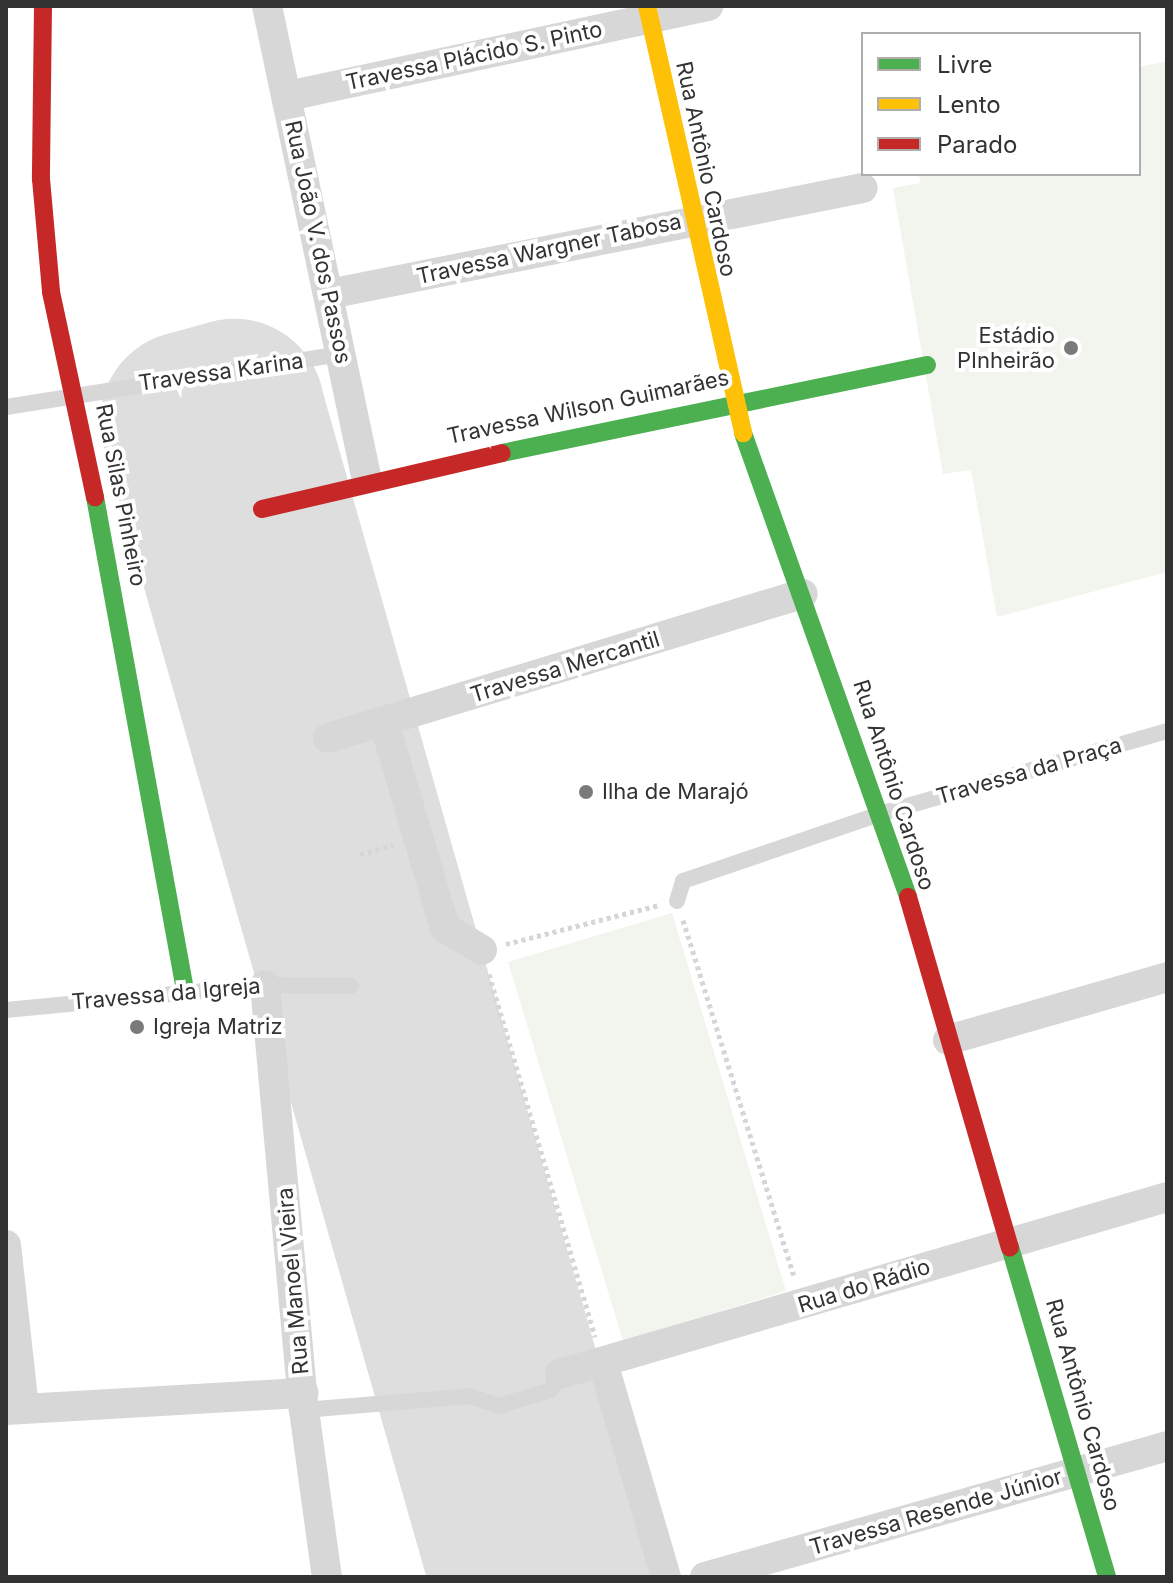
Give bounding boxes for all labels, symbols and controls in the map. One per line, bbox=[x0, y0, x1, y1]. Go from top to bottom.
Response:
street label: Travessa Plácido S. Pinto bbox=[343, 16, 605, 96]
legend bbox=[861, 32, 1141, 176]
text: Livre bbox=[937, 50, 993, 79]
street label: Rua Antônio Cardoso bbox=[670, 59, 742, 279]
text: Lento bbox=[937, 90, 1001, 119]
street label: Rua João V. dos Passos bbox=[279, 118, 357, 366]
text: Parado bbox=[937, 130, 1017, 159]
street label: Travessa Wargner Tabosa bbox=[414, 208, 684, 290]
place label: Estádio PInheirão bbox=[957, 322, 1055, 374]
marker: Estádio PInheirão bbox=[1062, 339, 1080, 357]
street label: Travessa Karina bbox=[137, 347, 305, 397]
street label: Travessa Wilson Guimarães bbox=[445, 364, 731, 450]
street label: Rua Silas Pinheiro bbox=[90, 402, 152, 588]
street label: Travessa Mercantil bbox=[467, 626, 663, 708]
street label: Rua Antônio Cardoso bbox=[848, 677, 940, 893]
street label: Travessa da Praça bbox=[933, 732, 1125, 810]
place label: Ilha de Marajó bbox=[602, 779, 749, 805]
marker: Ilha de Marajó bbox=[577, 783, 595, 801]
street label: Travessa da Igreja bbox=[70, 973, 262, 1015]
place label: Igreja Matriz bbox=[153, 1014, 283, 1040]
marker: Igreja Matriz bbox=[128, 1018, 146, 1036]
street label: Rua Manoel Vieira bbox=[272, 1186, 314, 1376]
street label: Rua do Rádio bbox=[795, 1253, 933, 1319]
street label: Rua Antônio Cardoso bbox=[1040, 1296, 1126, 1514]
street label: Travessa Resende Júnior bbox=[807, 1463, 1065, 1561]

